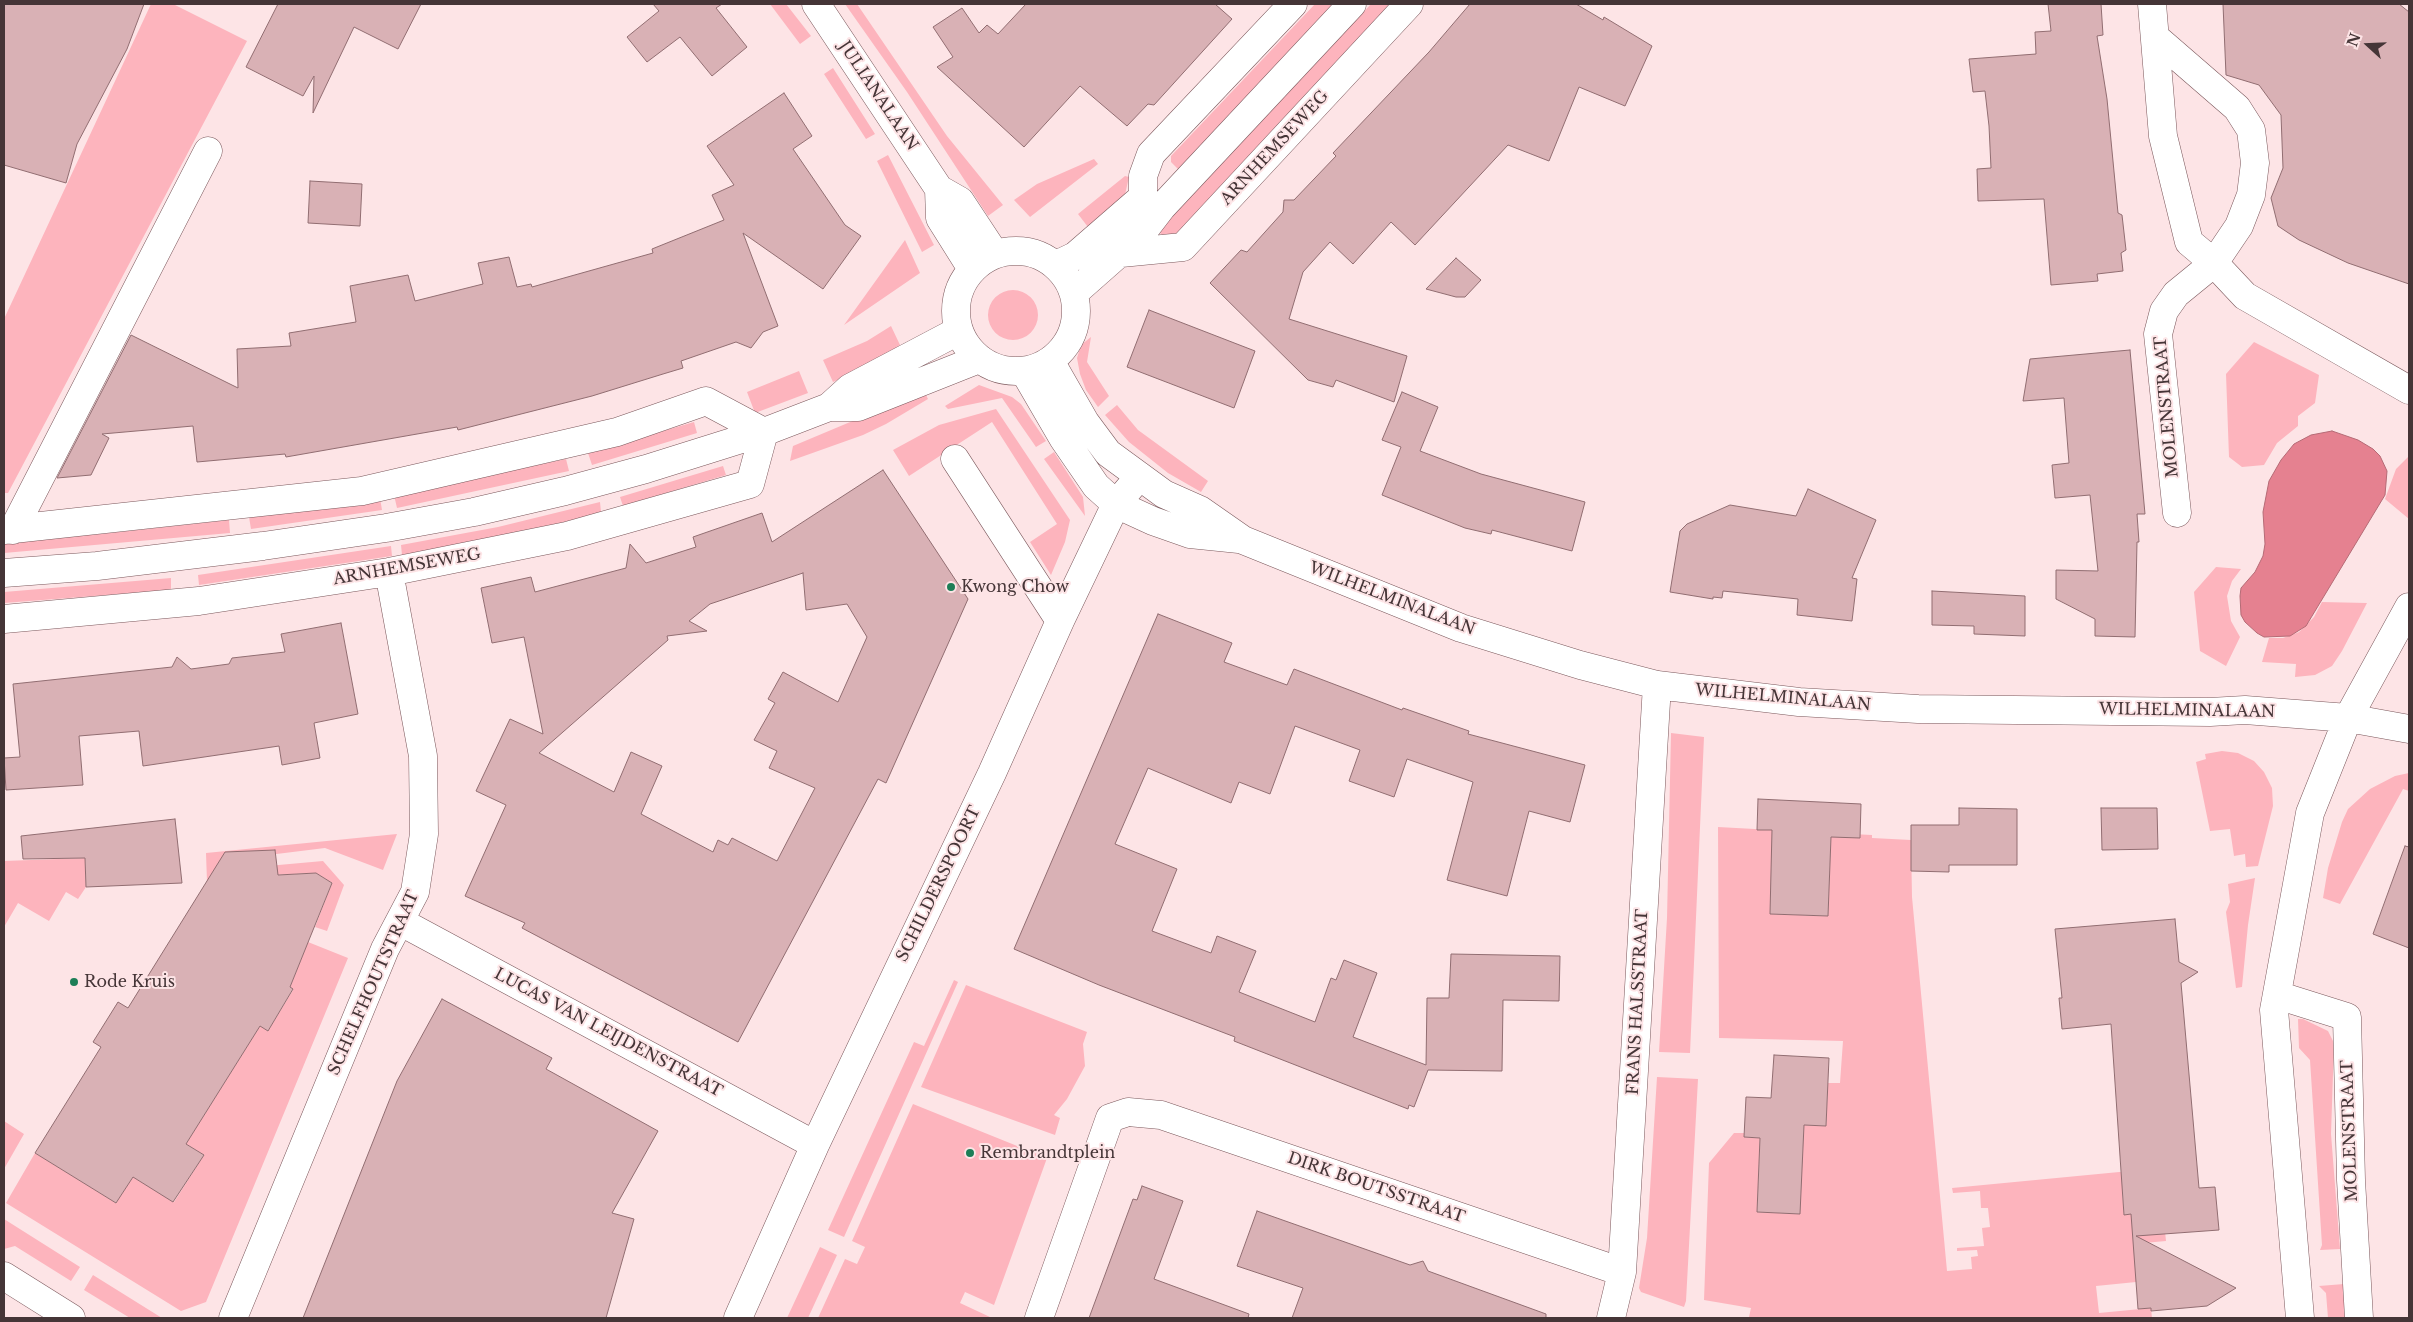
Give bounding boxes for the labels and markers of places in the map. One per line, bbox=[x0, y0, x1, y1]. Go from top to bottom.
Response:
place label: Kwong Chow bbox=[961, 577, 1069, 597]
marker: Kwong Chow bbox=[945, 581, 957, 593]
place label: Rode Kruis bbox=[84, 972, 175, 992]
marker: Rode Kruis bbox=[68, 976, 80, 988]
place label: Rembrandtplein bbox=[980, 1143, 1115, 1163]
marker: Rembrandtplein bbox=[964, 1147, 976, 1159]

